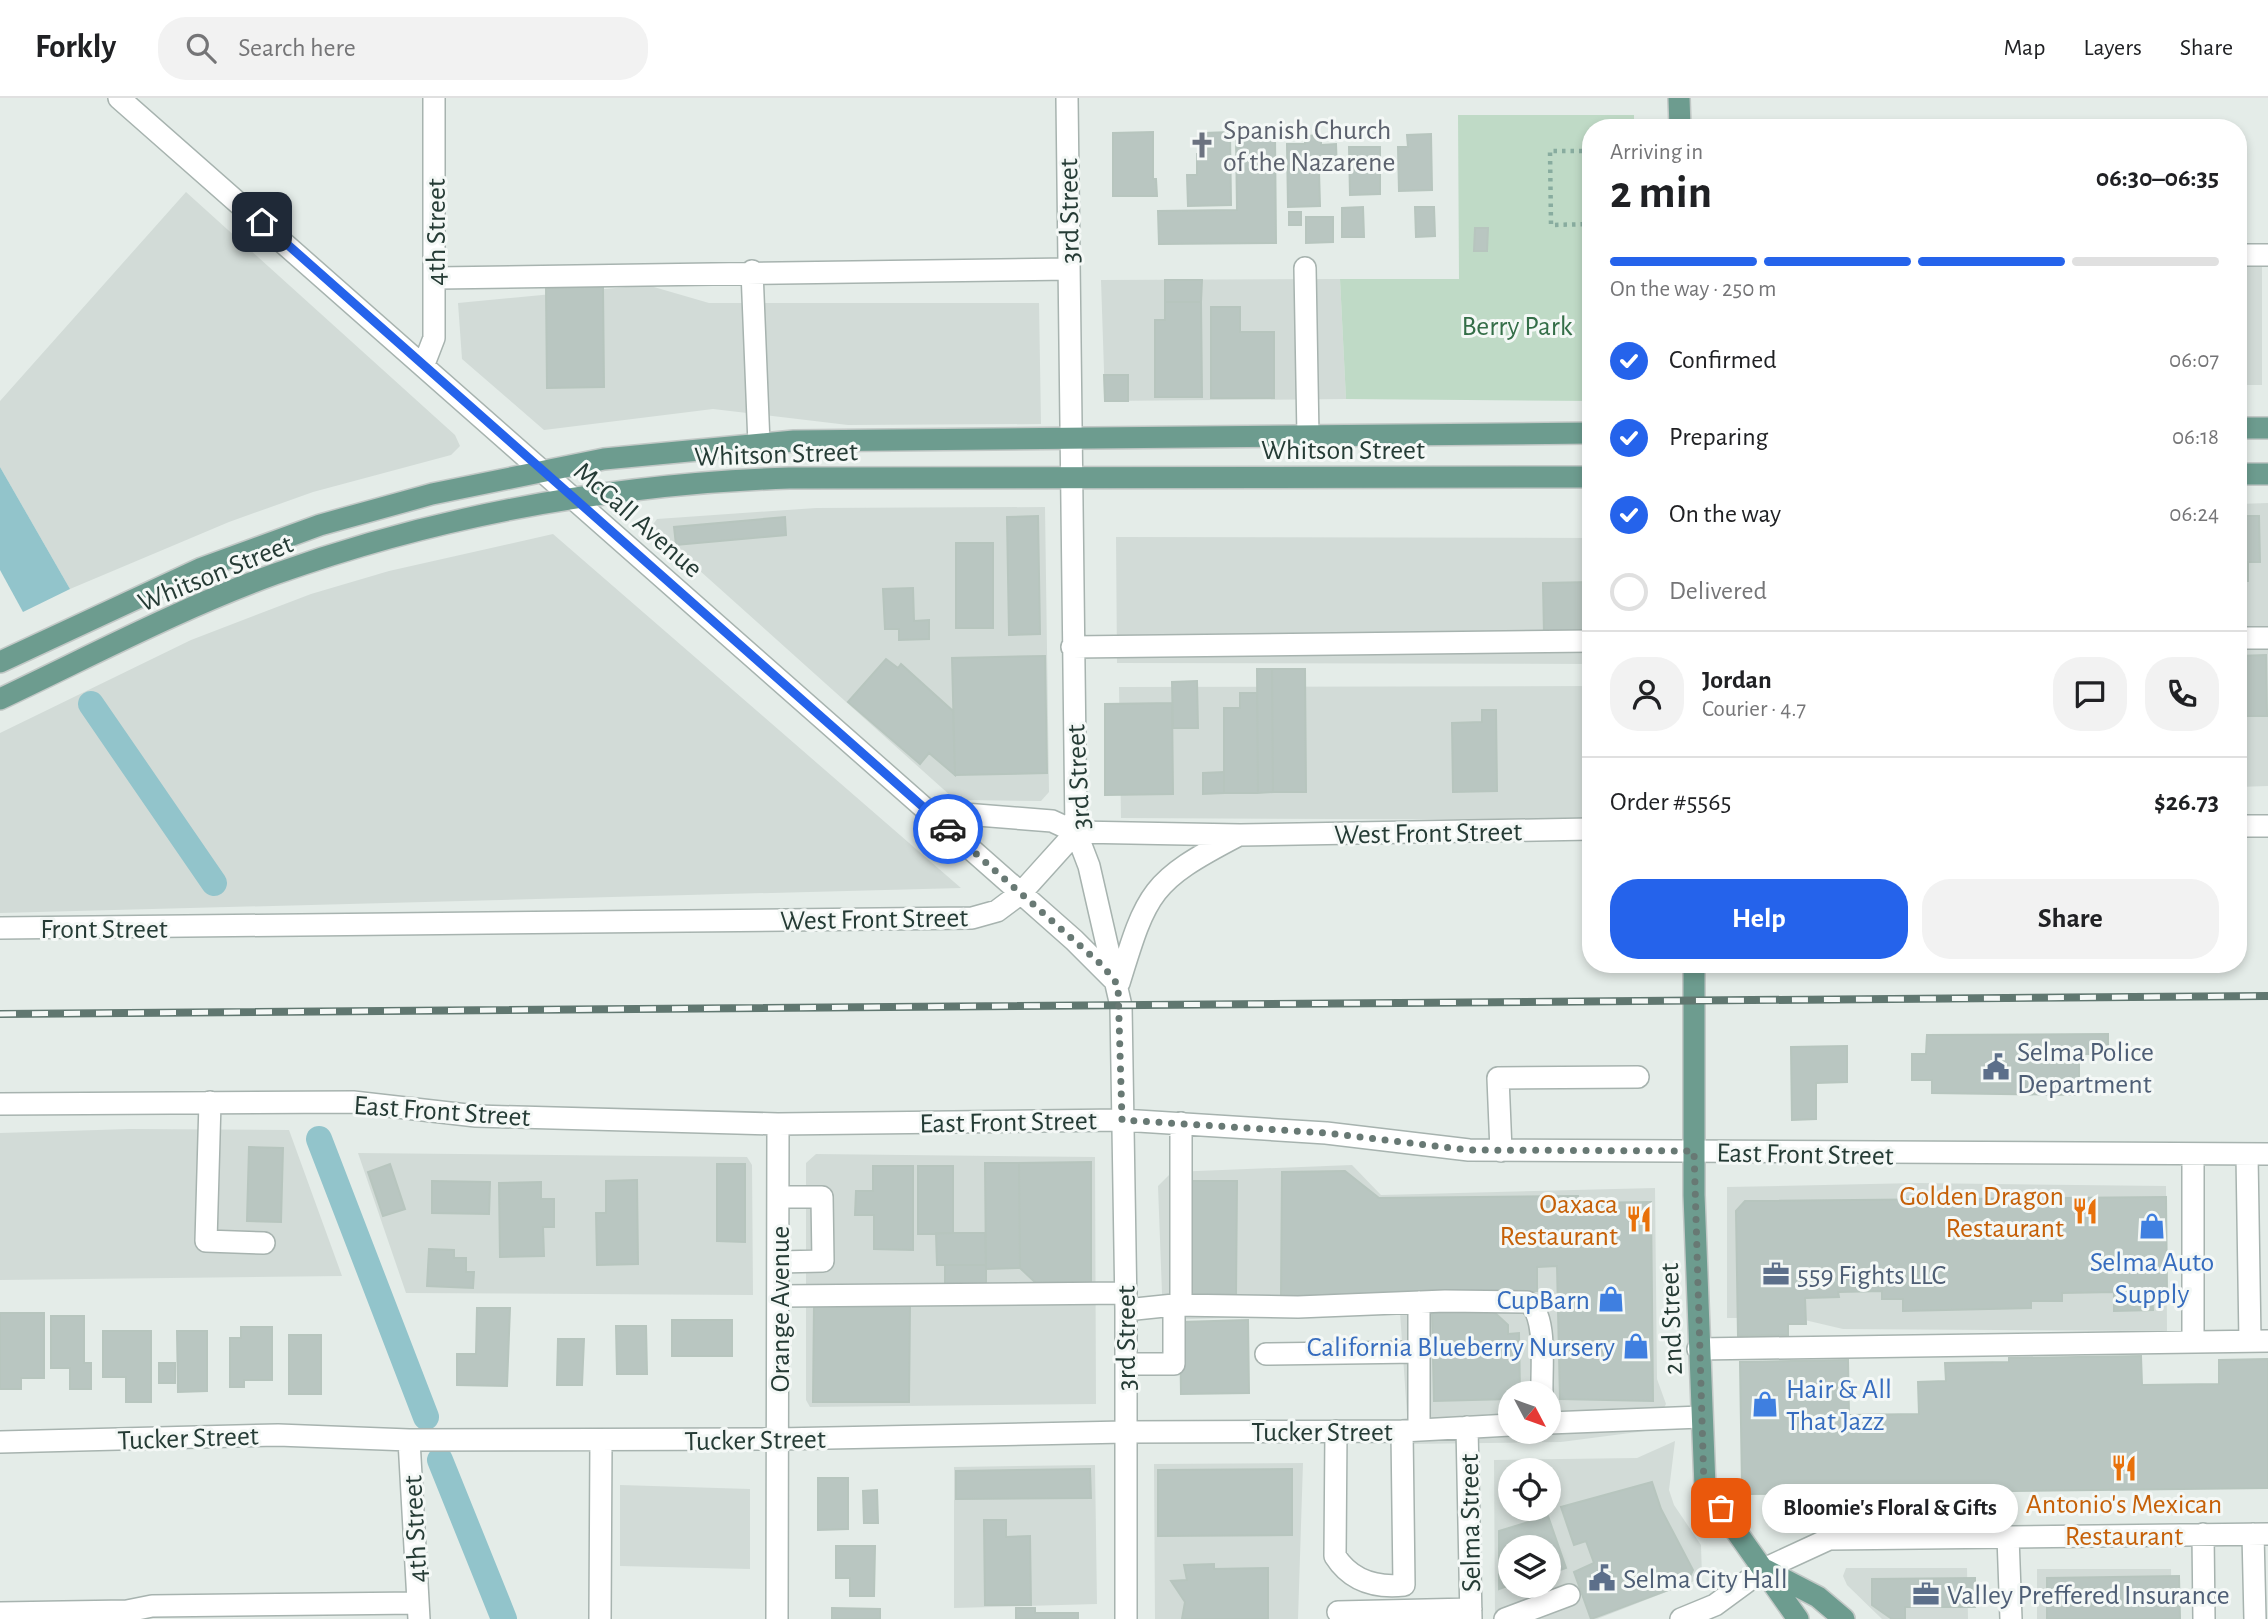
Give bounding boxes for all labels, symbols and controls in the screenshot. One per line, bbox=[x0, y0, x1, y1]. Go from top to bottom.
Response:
search box bbox=[158, 17, 648, 80]
icon: search bbox=[182, 29, 220, 67]
text: Forkly bbox=[35, 31, 116, 64]
text: Search here bbox=[238, 35, 356, 61]
text: Map bbox=[2003, 36, 2045, 60]
text: Layers bbox=[2083, 36, 2142, 60]
text: Share bbox=[2180, 36, 2233, 60]
place label: Spanish Church of the Nazarene bbox=[1223, 117, 1395, 177]
church icon: Spanish Church of the Nazarene bbox=[1187, 130, 1217, 160]
text: Arriving in bbox=[1610, 141, 1703, 164]
street label: 3rd Street bbox=[1055, 158, 1085, 264]
text: 06:30–06:35 bbox=[2096, 165, 2219, 191]
text: 2 min bbox=[1610, 170, 1712, 216]
street label: 4th Street bbox=[423, 178, 451, 286]
pin bbox=[232, 192, 292, 252]
icon: home bbox=[243, 203, 281, 241]
text: On the way · 250 m bbox=[1610, 278, 1777, 301]
park label: Berry Park bbox=[1462, 313, 1573, 341]
icon: check bbox=[1610, 342, 1648, 380]
text: Confirmed bbox=[1669, 347, 1777, 373]
text: 06:07 bbox=[2169, 349, 2219, 372]
icon: check bbox=[1610, 419, 1648, 457]
text: Preparing bbox=[1669, 424, 1768, 450]
text: 06:18 bbox=[2172, 426, 2219, 449]
street label: Whitson Street bbox=[1261, 437, 1425, 465]
street label: Whitson Street bbox=[694, 438, 858, 472]
street label: McCall Avenue bbox=[568, 457, 707, 584]
icon: check bbox=[1610, 496, 1648, 534]
text: On the way bbox=[1669, 501, 1781, 527]
text: 06:24 bbox=[2169, 503, 2219, 526]
street label: Whitson Street bbox=[135, 530, 297, 618]
text: Delivered bbox=[1669, 578, 1767, 604]
button: person bbox=[1610, 657, 1684, 731]
button: chat bbox=[2053, 657, 2127, 731]
button: phone bbox=[2145, 657, 2219, 731]
text: Jordan bbox=[1702, 667, 1772, 693]
text: Courier · 4.7 bbox=[1702, 698, 1806, 721]
street label: 3rd Street bbox=[1062, 723, 1096, 830]
text: Order #5565 bbox=[1610, 789, 1731, 815]
text: $26.73 bbox=[2154, 789, 2219, 815]
courier bbox=[913, 794, 983, 864]
icon: car bbox=[929, 810, 967, 848]
street label: West Front Street bbox=[1334, 818, 1522, 850]
button: Help bbox=[1610, 879, 1908, 959]
button: Share bbox=[1922, 879, 2219, 959]
street label: West Front Street bbox=[780, 904, 968, 936]
street label: Front Street bbox=[40, 916, 168, 944]
place label: Selma Police Department bbox=[2017, 1039, 2154, 1099]
public building icon: Selma Police Department bbox=[1981, 1052, 2011, 1082]
street label: East Front Street bbox=[352, 1092, 531, 1132]
street label: East Front Street bbox=[919, 1107, 1097, 1139]
street label: East Front Street bbox=[1716, 1139, 1894, 1171]
place label: Golden Dragon Restaurant bbox=[1899, 1183, 2064, 1243]
place label: Oaxaca Restaurant bbox=[1500, 1191, 1618, 1251]
restaurant icon: Golden Dragon Restaurant bbox=[2070, 1196, 2100, 1226]
restaurant icon: Oaxaca Restaurant bbox=[1624, 1204, 1654, 1234]
shop icon: Selma Auto Supply bbox=[2137, 1211, 2167, 1241]
street label: Orange Avenue bbox=[767, 1226, 795, 1392]
place label: Selma Auto Supply bbox=[2090, 1249, 2214, 1309]
office icon: 559 Fights LLC bbox=[1761, 1259, 1791, 1289]
street label: 2nd Street bbox=[1656, 1262, 1688, 1376]
place label: 559 Fights LLC bbox=[1797, 1262, 1946, 1290]
shop icon: CupBarn bbox=[1596, 1284, 1626, 1314]
street label: 3rd Street bbox=[1113, 1285, 1141, 1391]
place label: CupBarn bbox=[1497, 1287, 1590, 1315]
shop icon: California Blueberry Nursery bbox=[1621, 1331, 1651, 1361]
place label: California Blueberry Nursery bbox=[1307, 1334, 1615, 1362]
place label: Hair & All That Jazz bbox=[1786, 1376, 1892, 1436]
north arrow bbox=[1498, 1381, 1561, 1444]
map controls bbox=[1498, 1381, 1561, 1598]
shop icon: Hair & All That Jazz bbox=[1750, 1389, 1780, 1419]
street label: Tucker Street bbox=[1251, 1419, 1393, 1447]
street label: Tucker Street bbox=[117, 1423, 259, 1455]
street label: Tucker Street bbox=[684, 1426, 826, 1456]
street label: Selma Street bbox=[1456, 1453, 1486, 1592]
restaurant icon: Antonio's Mexican Restaurant bbox=[2109, 1453, 2139, 1483]
button: locate bbox=[1498, 1458, 1561, 1521]
street label: 4th Street bbox=[399, 1474, 433, 1583]
pin bbox=[1691, 1478, 1751, 1538]
callout: Bloomie's Floral & Gifts bbox=[1763, 1484, 2019, 1532]
icon: bag bbox=[1702, 1489, 1740, 1527]
place label: Antonio's Mexican Restaurant bbox=[2026, 1491, 2222, 1551]
text: Bloomie's Floral & Gifts bbox=[1783, 1497, 1997, 1520]
button: layers bbox=[1498, 1535, 1561, 1598]
public building icon: Selma City Hall bbox=[1587, 1563, 1617, 1593]
place label: Selma City Hall bbox=[1623, 1566, 1788, 1594]
office icon: Valley Preffered Insurance bbox=[1911, 1579, 1941, 1609]
place label: Valley Preffered Insurance bbox=[1947, 1582, 2230, 1610]

